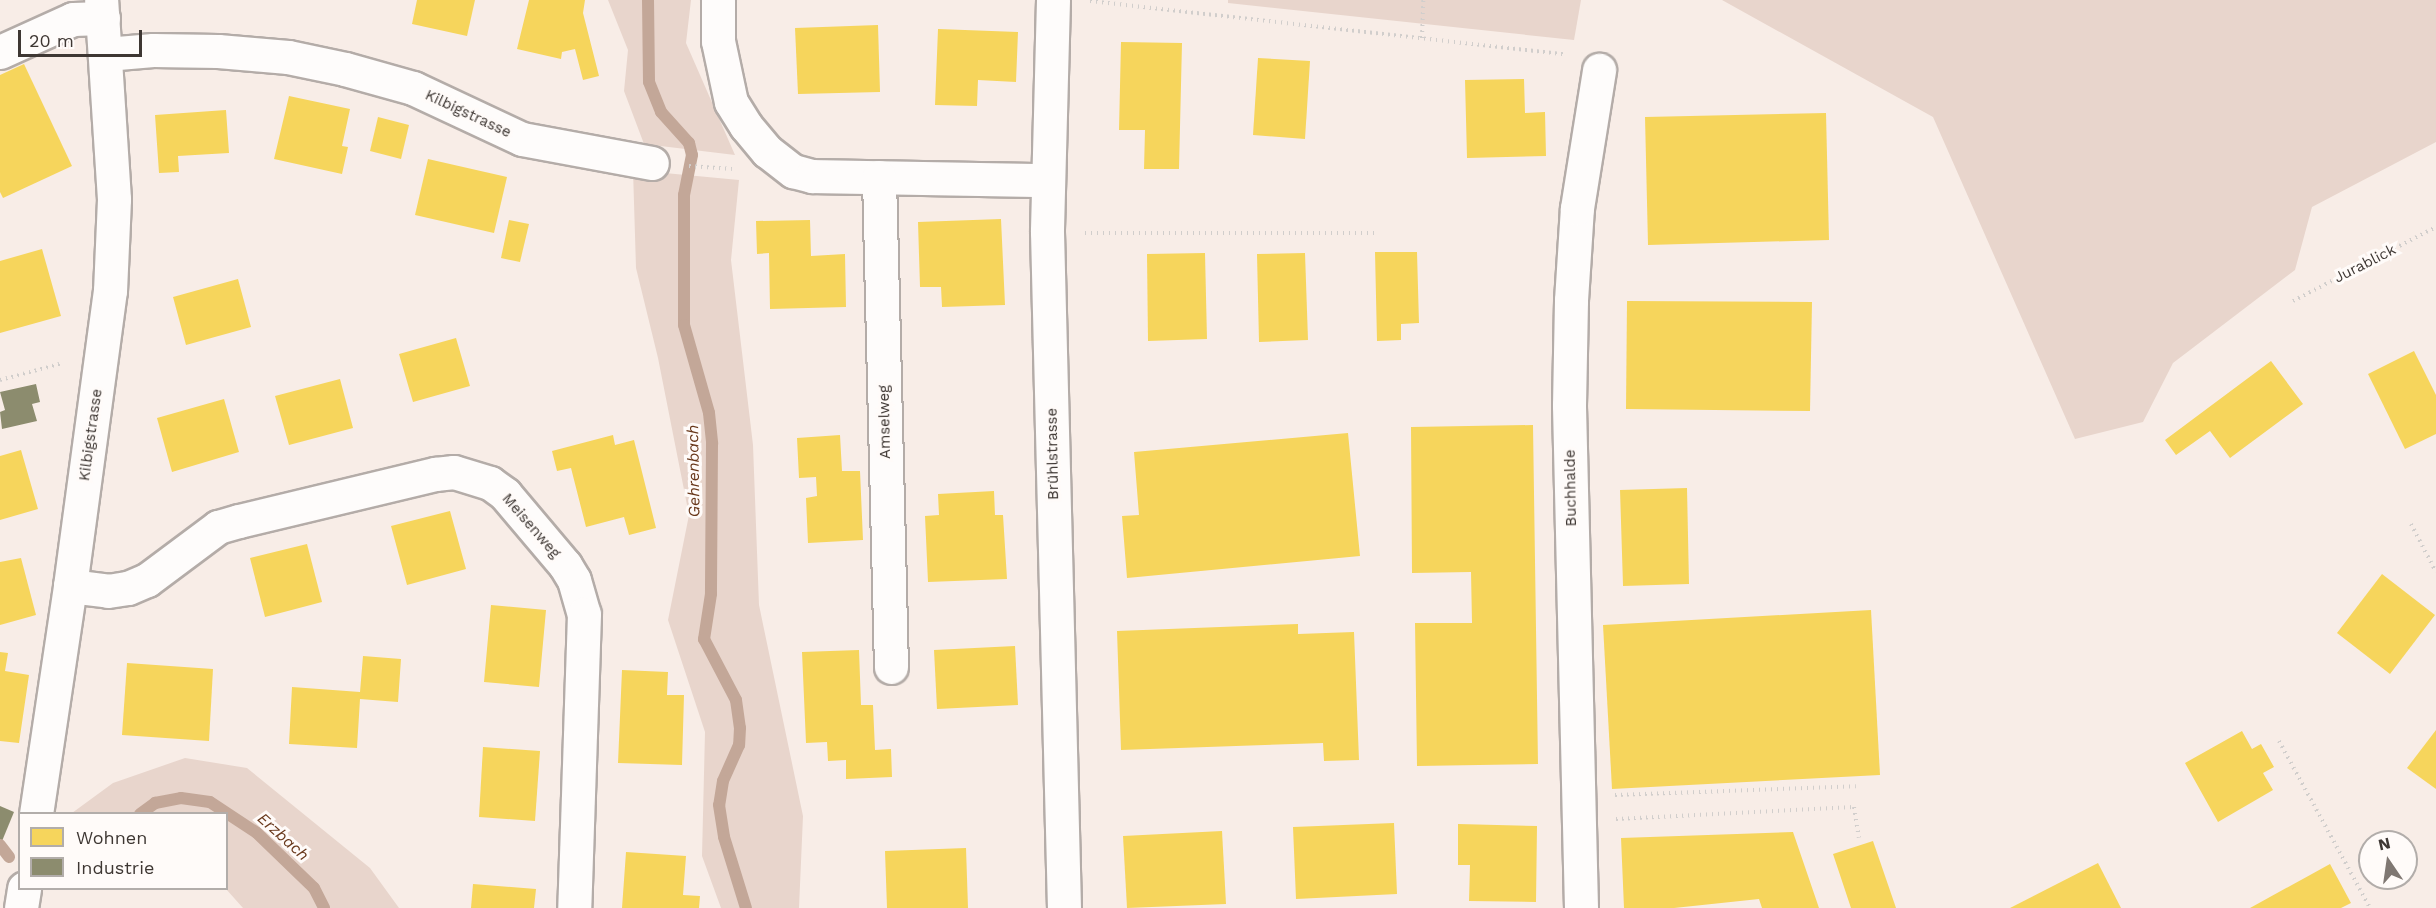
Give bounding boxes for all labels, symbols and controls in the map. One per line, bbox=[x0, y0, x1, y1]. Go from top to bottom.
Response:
scale bar bbox=[21, 18, 146, 56]
text: 20 m bbox=[29, 30, 74, 51]
street label: Kilbigstrasse bbox=[422, 86, 514, 142]
street label: Jurablick bbox=[2331, 241, 2399, 287]
street label: Amselweg bbox=[875, 385, 895, 459]
street label: Kilbigstrasse bbox=[76, 388, 106, 482]
street label: Brühlstrasse bbox=[1043, 408, 1063, 500]
water label: Gehrenbach bbox=[684, 424, 704, 518]
street label: Buchhalde bbox=[1561, 449, 1581, 527]
street label: Meisenweg bbox=[498, 490, 564, 562]
water label: Erzbach bbox=[253, 809, 313, 865]
legend bbox=[18, 812, 228, 890]
text: Wohnen bbox=[76, 827, 147, 848]
north arrow bbox=[2358, 830, 2418, 890]
text: N bbox=[2376, 833, 2392, 855]
text: Industrie bbox=[76, 857, 154, 878]

